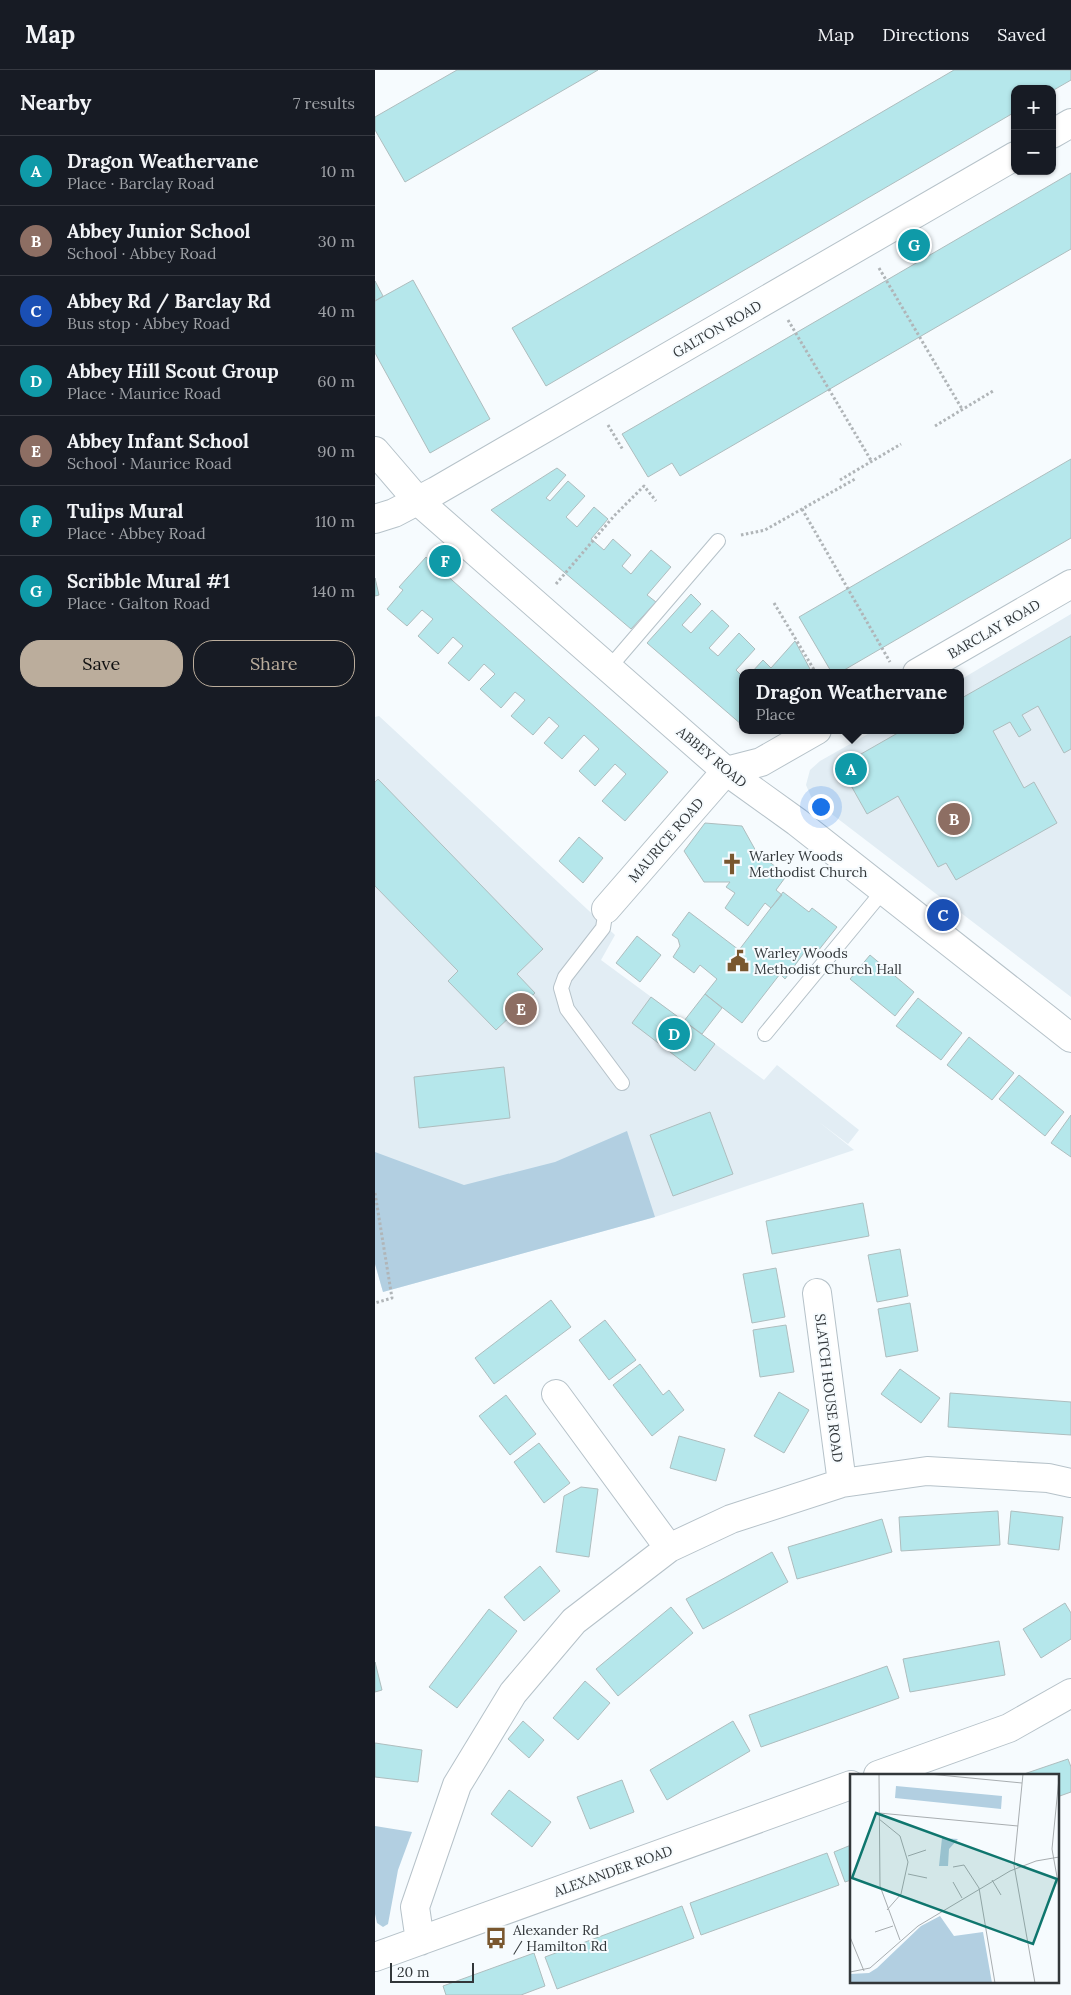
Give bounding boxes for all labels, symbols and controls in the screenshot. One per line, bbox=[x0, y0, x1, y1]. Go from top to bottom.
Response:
text: Map bbox=[25, 19, 75, 50]
text: Map bbox=[818, 23, 854, 46]
text: Directions bbox=[882, 23, 969, 46]
text: Saved bbox=[997, 23, 1046, 46]
map controls bbox=[1011, 85, 1056, 175]
button: + bbox=[1011, 85, 1056, 130]
text: Nearby bbox=[20, 89, 91, 116]
text: 7 results bbox=[293, 93, 355, 113]
button: − bbox=[1011, 130, 1056, 175]
text: Dragon Weathervane bbox=[67, 149, 258, 173]
text: A bbox=[31, 161, 41, 181]
text: 10 m bbox=[321, 161, 355, 181]
text: Place · Barclay Road bbox=[67, 173, 215, 193]
text: Abbey Junior School bbox=[67, 219, 250, 243]
pin: G bbox=[898, 226, 930, 264]
text: B bbox=[31, 231, 41, 251]
text: 30 m bbox=[318, 231, 355, 251]
text: School · Abbey Road bbox=[67, 243, 217, 263]
text: Abbey Rd / Barclay Rd bbox=[67, 289, 271, 313]
street label: GALTON ROAD bbox=[669, 296, 765, 362]
text: C bbox=[30, 301, 42, 321]
text: 40 m bbox=[318, 301, 355, 321]
text: Bus stop · Abbey Road bbox=[67, 313, 230, 333]
text: Abbey Hill Scout Group bbox=[67, 359, 279, 383]
text: D bbox=[30, 371, 42, 391]
text: 60 m bbox=[317, 371, 355, 391]
text: Place · Maurice Road bbox=[67, 383, 221, 403]
text: Abbey Infant School bbox=[67, 429, 249, 453]
text: E bbox=[31, 441, 41, 461]
text: 90 m bbox=[317, 441, 355, 461]
text: School · Maurice Road bbox=[67, 453, 232, 473]
text: Tulips Mural bbox=[67, 499, 184, 523]
text: F bbox=[31, 511, 41, 531]
text: 110 m bbox=[315, 511, 355, 531]
text: Place · Abbey Road bbox=[67, 523, 206, 543]
pin: F bbox=[429, 542, 461, 580]
text: Scribble Mural #1 bbox=[67, 569, 230, 593]
text: G bbox=[30, 581, 42, 601]
text: 140 m bbox=[312, 581, 355, 601]
text: Place · Galton Road bbox=[67, 593, 210, 613]
street label: BARCLAY ROAD bbox=[945, 595, 1043, 663]
button: Save bbox=[20, 640, 183, 687]
button: Share bbox=[193, 640, 355, 687]
popup bbox=[739, 669, 964, 734]
text: Dragon Weathervane bbox=[756, 680, 947, 704]
text: Place bbox=[756, 704, 795, 724]
street label: ABBEY ROAD bbox=[672, 722, 751, 792]
pin: A bbox=[835, 750, 867, 788]
street label: MAURICE ROAD bbox=[624, 794, 708, 886]
your location bbox=[808, 794, 834, 820]
pin: B bbox=[938, 800, 970, 838]
place label: Warley Woods Methodist Church bbox=[749, 847, 867, 881]
church icon: Warley Woods Methodist Church bbox=[719, 851, 745, 877]
pin: C bbox=[927, 896, 959, 934]
place label: Warley Woods Methodist Church Hall bbox=[754, 944, 902, 978]
public building icon: Warley Woods Methodist Church Hall bbox=[725, 948, 751, 974]
pin: E bbox=[505, 990, 537, 1028]
pin: D bbox=[658, 1015, 690, 1053]
street label: SLATCH HOUSE ROAD bbox=[811, 1313, 847, 1463]
inset map bbox=[850, 1774, 1059, 1982]
street label: ALEXANDER ROAD bbox=[550, 1841, 675, 1901]
place label: Alexander Rd / Hamilton Rd bbox=[512, 1921, 608, 1955]
bus stop icon: Alexander Rd / Hamilton Rd bbox=[483, 1925, 509, 1951]
scale bar bbox=[390, 1960, 474, 1983]
text: 20 m bbox=[397, 1963, 429, 1981]

